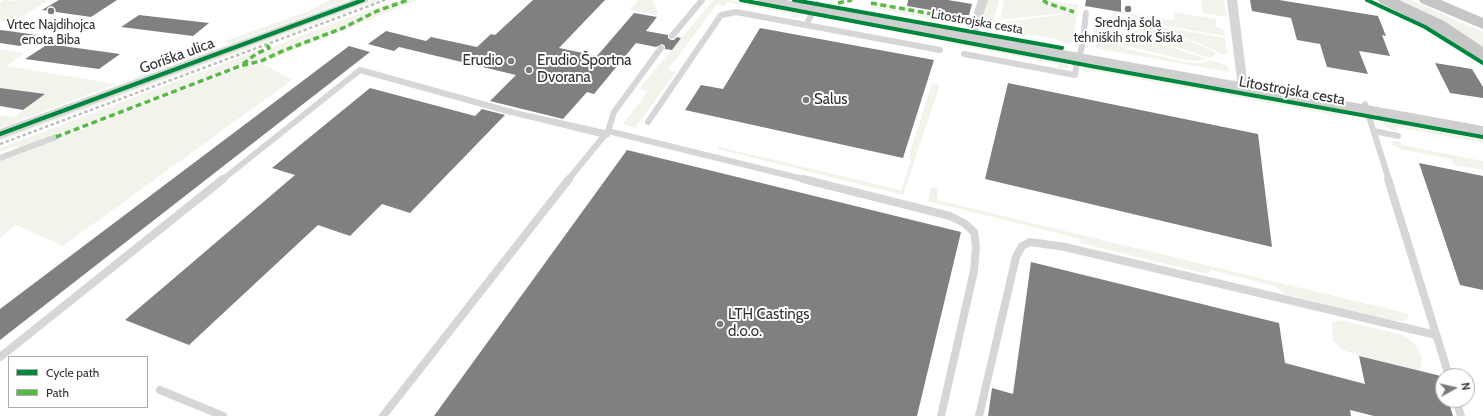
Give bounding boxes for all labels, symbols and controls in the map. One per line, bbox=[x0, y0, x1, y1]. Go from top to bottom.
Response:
marker: Srednja šola tehniških strok Šiška bbox=[1123, 4, 1133, 14]
marker: Vrtec Najdihojca enota Biba bbox=[46, 6, 56, 16]
street label: Litostrojska cesta bbox=[930, 6, 1024, 38]
place label: Srednja šola tehniških strok Šiška bbox=[1073, 15, 1183, 46]
place label: Vrtec Najdihojca enota Biba bbox=[7, 17, 95, 48]
street label: Goriška ulica bbox=[137, 34, 217, 78]
place label: Erudio bbox=[462, 52, 503, 70]
place label: Erudio Športna Dvorana bbox=[537, 52, 632, 87]
marker: Erudio bbox=[506, 56, 516, 66]
marker: Erudio Športna Dvorana bbox=[524, 65, 534, 75]
street label: Litostrojska cesta bbox=[1238, 73, 1346, 109]
place label: Salus bbox=[814, 91, 848, 109]
marker: Salus bbox=[801, 95, 811, 105]
place label: LTH Castings d.o.o. bbox=[728, 306, 809, 341]
marker: LTH Castings d.o.o. bbox=[715, 319, 725, 329]
legend bbox=[8, 356, 148, 408]
text: Cycle path bbox=[46, 365, 99, 380]
north arrow bbox=[1435, 368, 1475, 408]
text: N bbox=[1458, 382, 1473, 391]
text: Path bbox=[46, 385, 69, 400]

